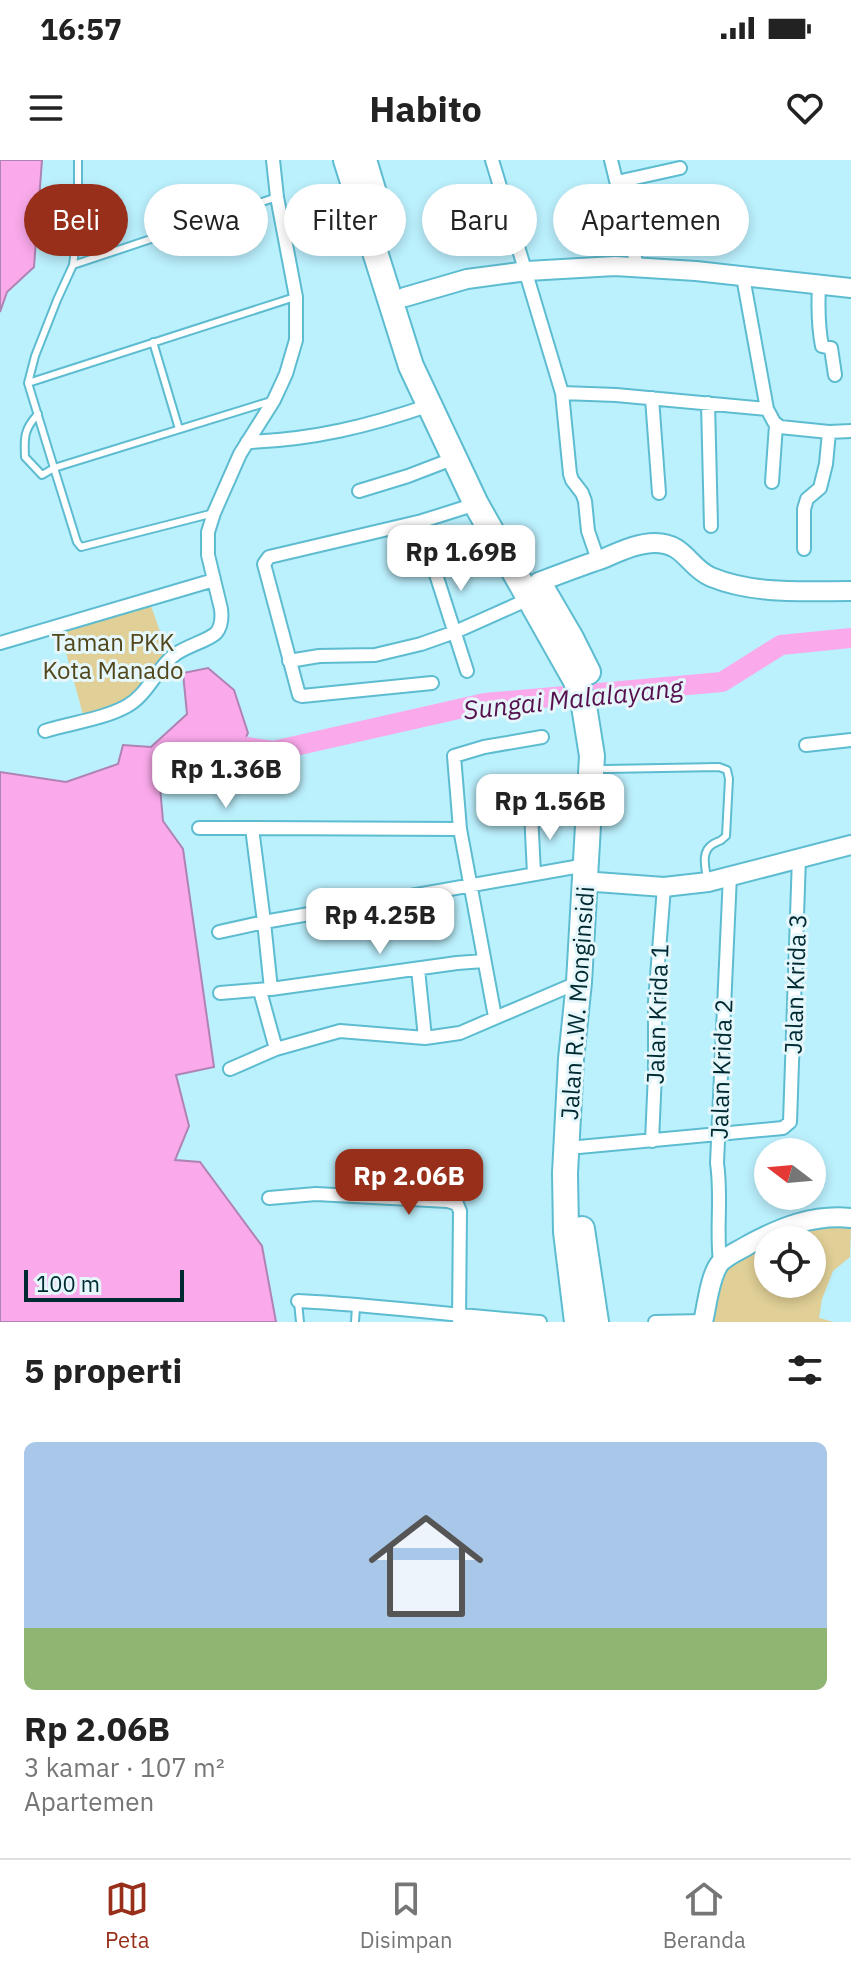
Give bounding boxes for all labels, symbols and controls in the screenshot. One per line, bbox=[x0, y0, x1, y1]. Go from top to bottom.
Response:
text: 16:57 bbox=[40, 9, 122, 48]
text: Habito bbox=[369, 85, 482, 132]
icon: menu bbox=[24, 86, 68, 130]
icon: heart bbox=[783, 86, 827, 130]
chip: Beli bbox=[24, 184, 128, 256]
chip: Sewa bbox=[144, 184, 268, 256]
chip: Filter bbox=[284, 184, 406, 256]
chip: Baru bbox=[422, 184, 537, 256]
chip: Apartemen bbox=[553, 184, 749, 256]
pin: Rp 1.69B bbox=[378, 525, 544, 593]
text: Rp 1.69B bbox=[405, 534, 517, 568]
park label: Taman PKK Kota Manado bbox=[42, 626, 184, 686]
water label: Sungai Malalayang bbox=[462, 669, 686, 726]
pin: Rp 1.36B bbox=[143, 742, 309, 810]
text: Rp 1.36B bbox=[170, 751, 282, 785]
pin: Rp 1.56B bbox=[467, 774, 633, 842]
text: Rp 1.56B bbox=[494, 783, 606, 817]
street label: Jalan R.W. Monginsidi bbox=[553, 885, 601, 1121]
pin: Rp 4.25B bbox=[297, 888, 463, 956]
text: Rp 4.25B bbox=[324, 897, 436, 931]
street label: Jalan Krida 3 bbox=[777, 913, 813, 1055]
street label: Jalan Krida 1 bbox=[639, 943, 675, 1085]
street label: Jalan Krida 2 bbox=[703, 998, 739, 1140]
north arrow bbox=[754, 1138, 826, 1210]
map controls bbox=[754, 1138, 826, 1298]
pin: Rp 2.06B bbox=[326, 1149, 492, 1217]
text: Rp 2.06B bbox=[353, 1158, 465, 1192]
button: locate bbox=[754, 1226, 826, 1298]
scale bar bbox=[24, 1266, 184, 1302]
text: 100 m bbox=[36, 1269, 100, 1298]
text: 5 properti bbox=[24, 1348, 182, 1392]
icon: filters bbox=[783, 1348, 827, 1392]
icon: home bbox=[354, 1494, 498, 1638]
text: Rp 2.06B bbox=[24, 1706, 170, 1750]
text: 3 kamar · 107 m² bbox=[24, 1750, 225, 1784]
text: Apartemen bbox=[24, 1784, 154, 1818]
tab: Peta bbox=[105, 1877, 150, 1954]
tab: Disimpan bbox=[360, 1877, 452, 1954]
tab: Beranda bbox=[663, 1877, 746, 1954]

